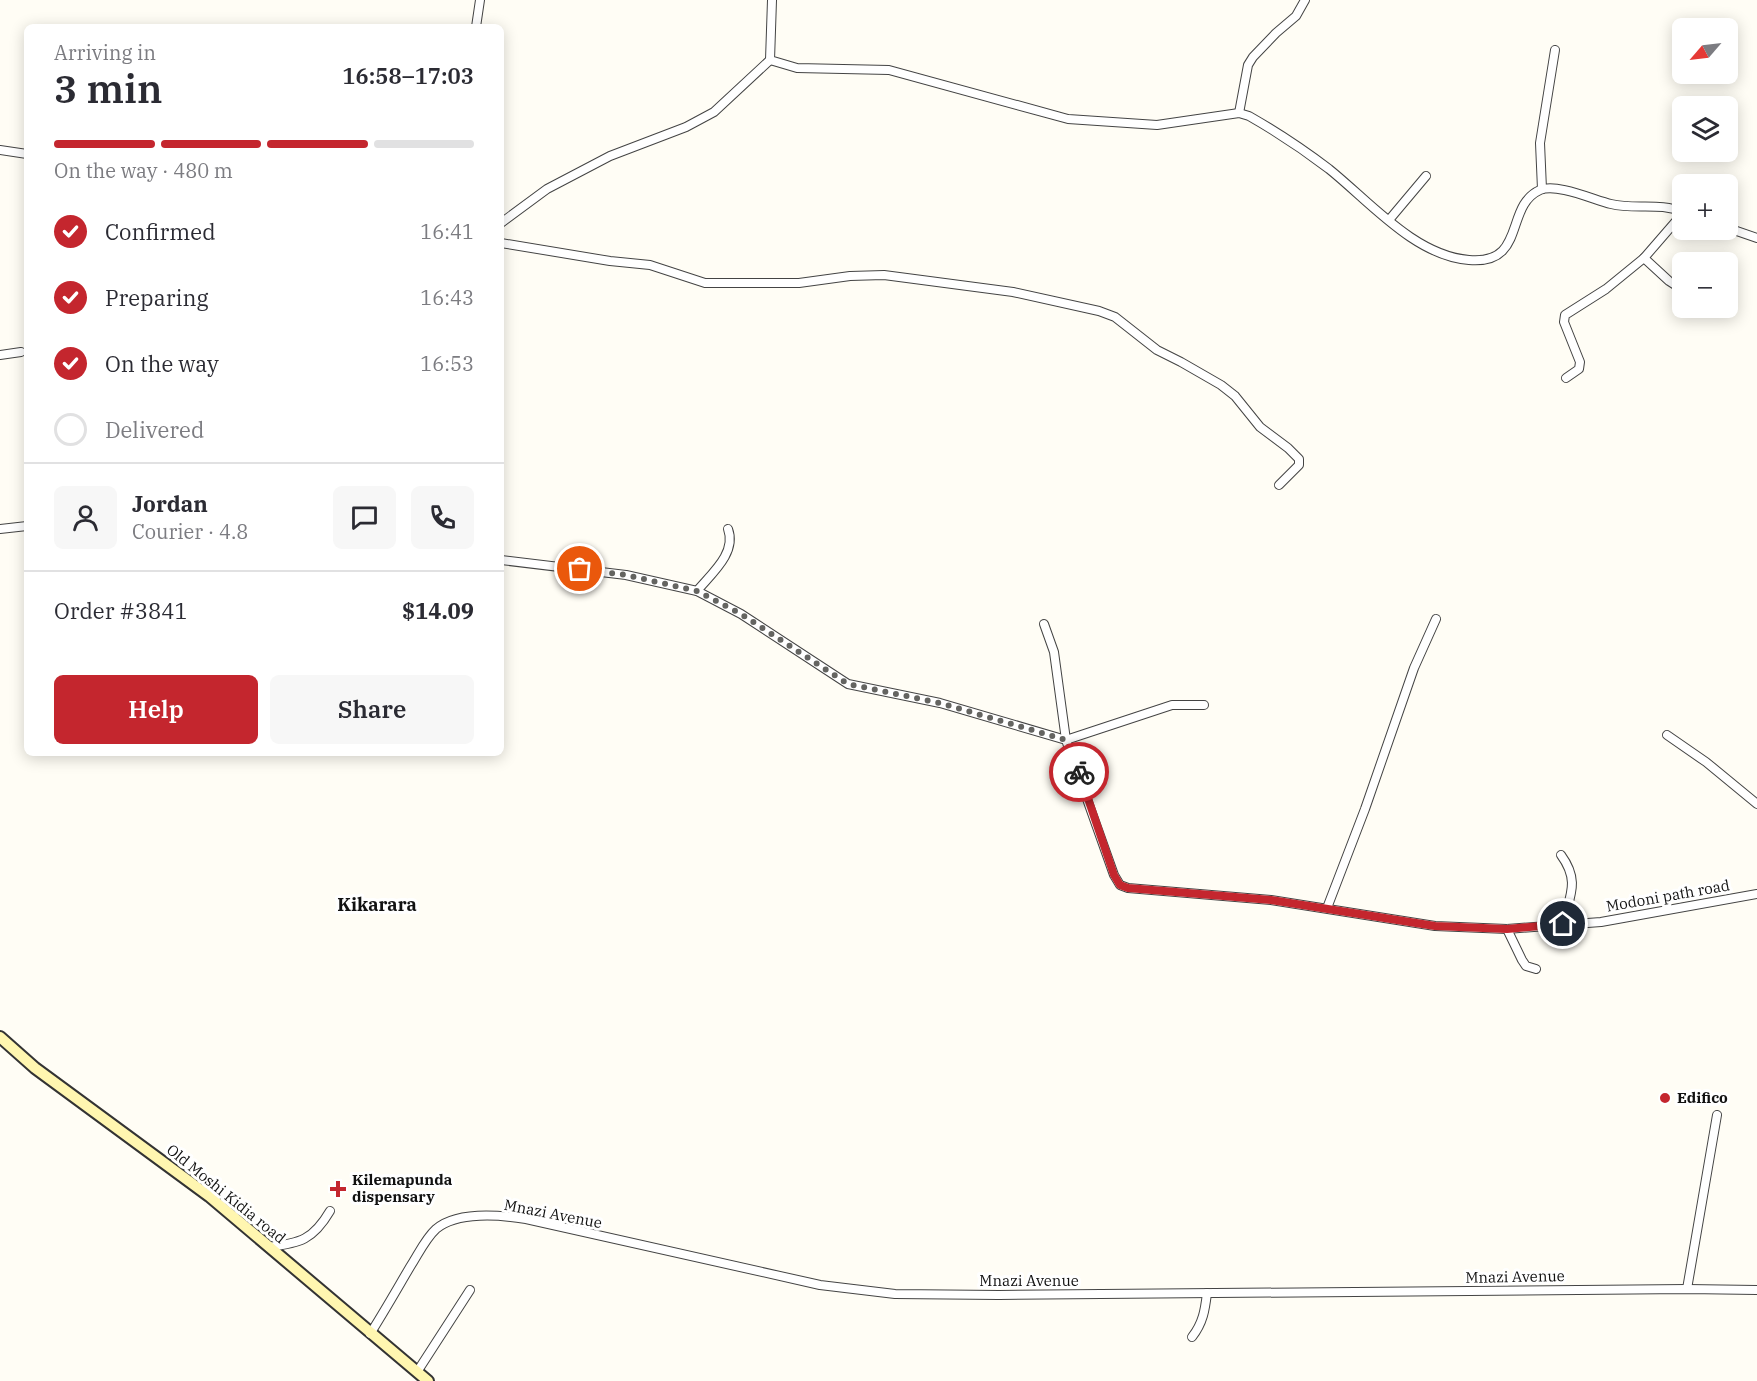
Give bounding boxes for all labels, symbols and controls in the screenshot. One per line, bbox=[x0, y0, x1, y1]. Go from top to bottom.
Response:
north arrow bbox=[1672, 18, 1738, 84]
map controls bbox=[1672, 18, 1738, 318]
text: Arriving in bbox=[54, 39, 156, 66]
text: 16:58–17:03 bbox=[342, 61, 474, 90]
text: 3 min bbox=[54, 63, 162, 114]
button: layers bbox=[1672, 96, 1738, 162]
text: On the way · 480 m bbox=[54, 157, 233, 184]
button: + bbox=[1672, 174, 1738, 240]
icon: check bbox=[54, 215, 87, 248]
text: Confirmed bbox=[105, 217, 216, 246]
text: 16:41 bbox=[420, 218, 474, 245]
button: − bbox=[1672, 252, 1738, 318]
icon: check bbox=[54, 281, 87, 314]
text: Preparing bbox=[105, 283, 209, 312]
text: 16:43 bbox=[420, 284, 474, 311]
icon: check bbox=[54, 347, 87, 380]
text: On the way bbox=[105, 349, 219, 378]
text: 16:53 bbox=[420, 350, 474, 377]
text: Delivered bbox=[105, 415, 204, 444]
button: person bbox=[54, 486, 117, 549]
button: chat bbox=[333, 486, 396, 549]
button: phone bbox=[411, 486, 474, 549]
text: Jordan bbox=[132, 489, 208, 518]
text: Courier · 4.8 bbox=[132, 518, 248, 545]
pin bbox=[554, 543, 605, 594]
icon: bag bbox=[563, 552, 596, 585]
text: Order #3841 bbox=[54, 596, 188, 625]
text: $14.09 bbox=[402, 596, 474, 625]
button: Help bbox=[54, 675, 258, 744]
button: Share bbox=[270, 675, 474, 744]
courier bbox=[1049, 742, 1109, 802]
icon: bike bbox=[1063, 756, 1096, 789]
street label: Modoni path road bbox=[1605, 875, 1731, 916]
district label: Kikarara bbox=[337, 893, 417, 916]
pin bbox=[1537, 898, 1588, 949]
icon: home bbox=[1546, 907, 1579, 940]
place label: Edifico bbox=[1677, 1088, 1728, 1107]
marker: Edifico bbox=[1658, 1091, 1672, 1105]
street label: Old Moshi Kidia road bbox=[163, 1140, 290, 1247]
place label: Kilemapunda dispensary bbox=[352, 1170, 453, 1206]
marker: Kilemapunda dispensary bbox=[329, 1180, 347, 1198]
street label: Mnazi Avenue bbox=[502, 1195, 604, 1232]
street label: Mnazi Avenue bbox=[1465, 1266, 1565, 1287]
street label: Mnazi Avenue bbox=[979, 1271, 1079, 1290]

